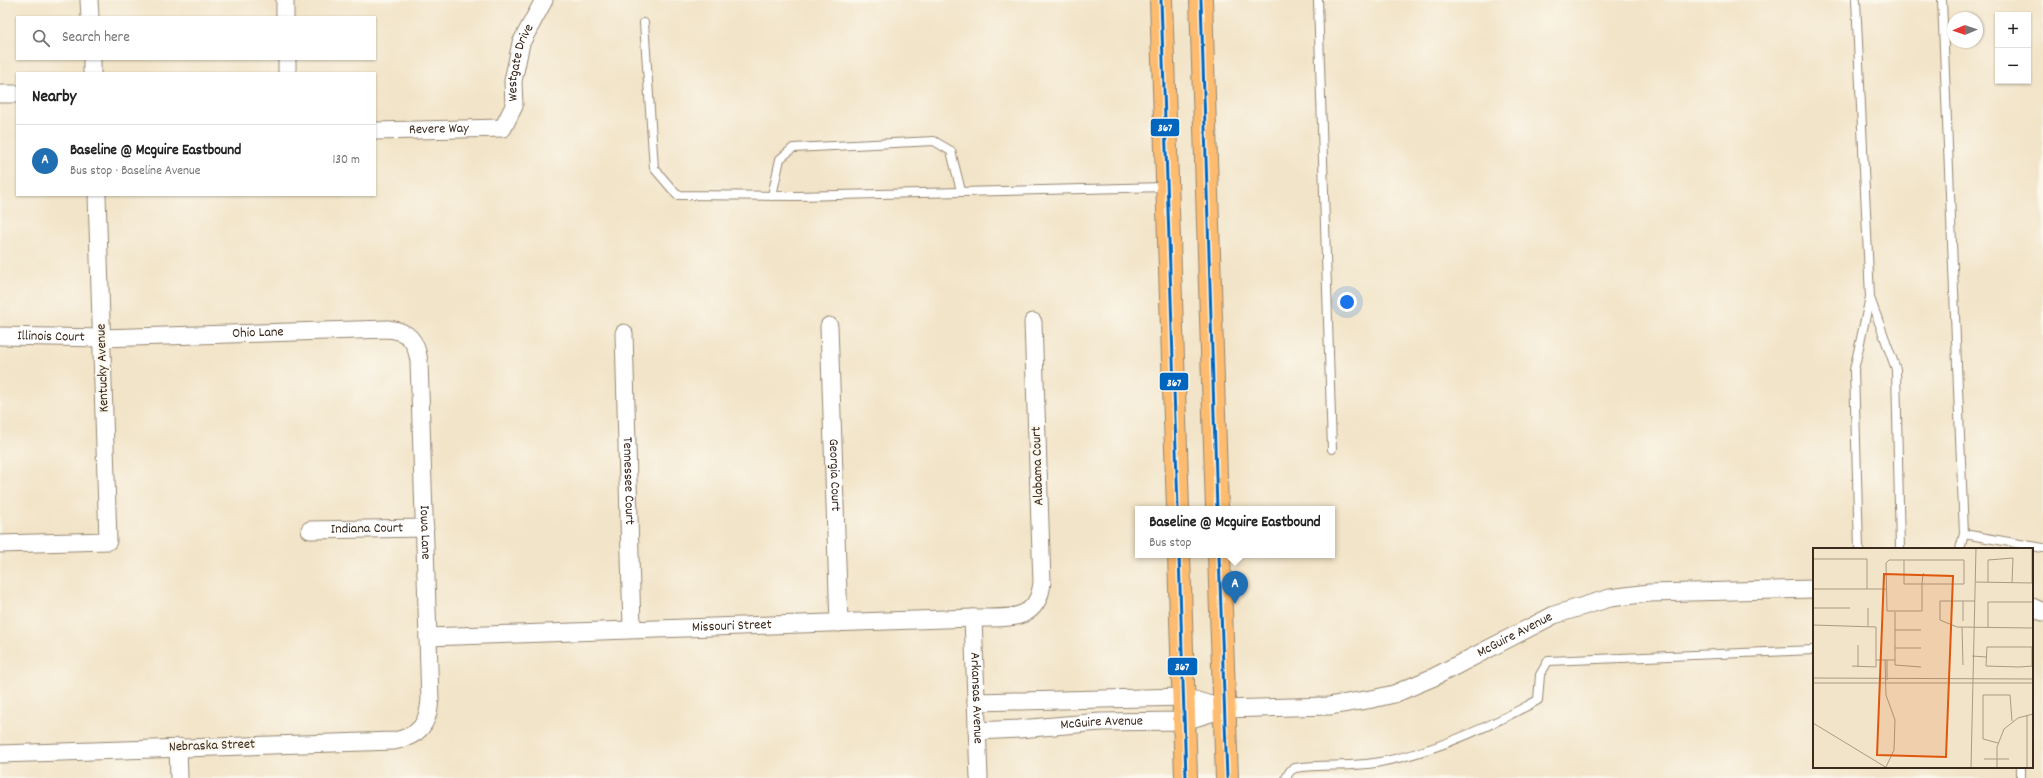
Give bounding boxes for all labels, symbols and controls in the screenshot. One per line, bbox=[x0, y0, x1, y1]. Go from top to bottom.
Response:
north arrow bbox=[1947, 12, 1983, 48]
map controls bbox=[1995, 12, 2031, 84]
button: + bbox=[1995, 12, 2031, 48]
search box bbox=[16, 16, 376, 60]
street label: Westgate Drive bbox=[503, 20, 539, 102]
icon: search bbox=[30, 27, 52, 49]
text: Search here bbox=[62, 27, 130, 49]
button: − bbox=[1995, 48, 2031, 84]
text: Nearby bbox=[32, 86, 76, 110]
line badge: 367 bbox=[1150, 118, 1180, 137]
street label: Revere Way bbox=[409, 119, 469, 140]
text: 367 bbox=[1158, 121, 1173, 137]
text: Baseline @ Mcguire Eastbound bbox=[70, 140, 241, 162]
text: A bbox=[41, 151, 49, 170]
text: 130 m bbox=[332, 151, 360, 170]
text: Bus stop · Baseline Avenue bbox=[70, 162, 200, 181]
your location bbox=[1337, 292, 1357, 312]
street label: Ohio Lane bbox=[232, 322, 284, 344]
street label: Kentucky Avenue bbox=[91, 323, 115, 413]
street label: Illinois Court bbox=[17, 326, 85, 348]
line badge: 367 bbox=[1159, 372, 1189, 391]
text: 367 bbox=[1167, 376, 1182, 392]
street label: Alabama Court bbox=[1027, 426, 1049, 506]
street label: Tennessee Court bbox=[617, 437, 639, 525]
street label: Georgia Court bbox=[823, 438, 845, 512]
street label: Iowa Lane bbox=[414, 505, 435, 560]
popup bbox=[1135, 506, 1335, 558]
text: Baseline @ Mcguire Eastbound bbox=[1149, 512, 1321, 534]
street label: Indiana Court bbox=[331, 518, 403, 540]
text: Bus stop bbox=[1149, 534, 1192, 553]
inset map bbox=[1813, 548, 2033, 768]
pin: A bbox=[1222, 571, 1248, 604]
street label: McGuire Avenue bbox=[1474, 607, 1556, 663]
street label: Missouri Street bbox=[692, 615, 772, 638]
street label: Arkansas Avenue bbox=[964, 652, 988, 744]
line badge: 367 bbox=[1167, 657, 1198, 676]
text: 367 bbox=[1175, 660, 1190, 676]
street label: McGuire Avenue bbox=[1060, 712, 1143, 735]
street label: Nebraska Street bbox=[169, 734, 255, 758]

